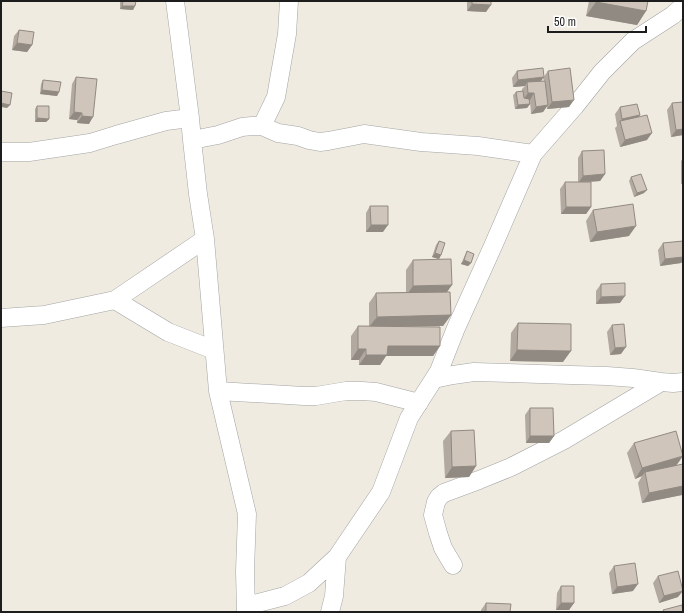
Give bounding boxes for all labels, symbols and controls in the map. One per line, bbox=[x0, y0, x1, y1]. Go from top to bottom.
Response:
scale bar bbox=[548, 8, 646, 34]
text: 50 m bbox=[554, 14, 576, 30]

